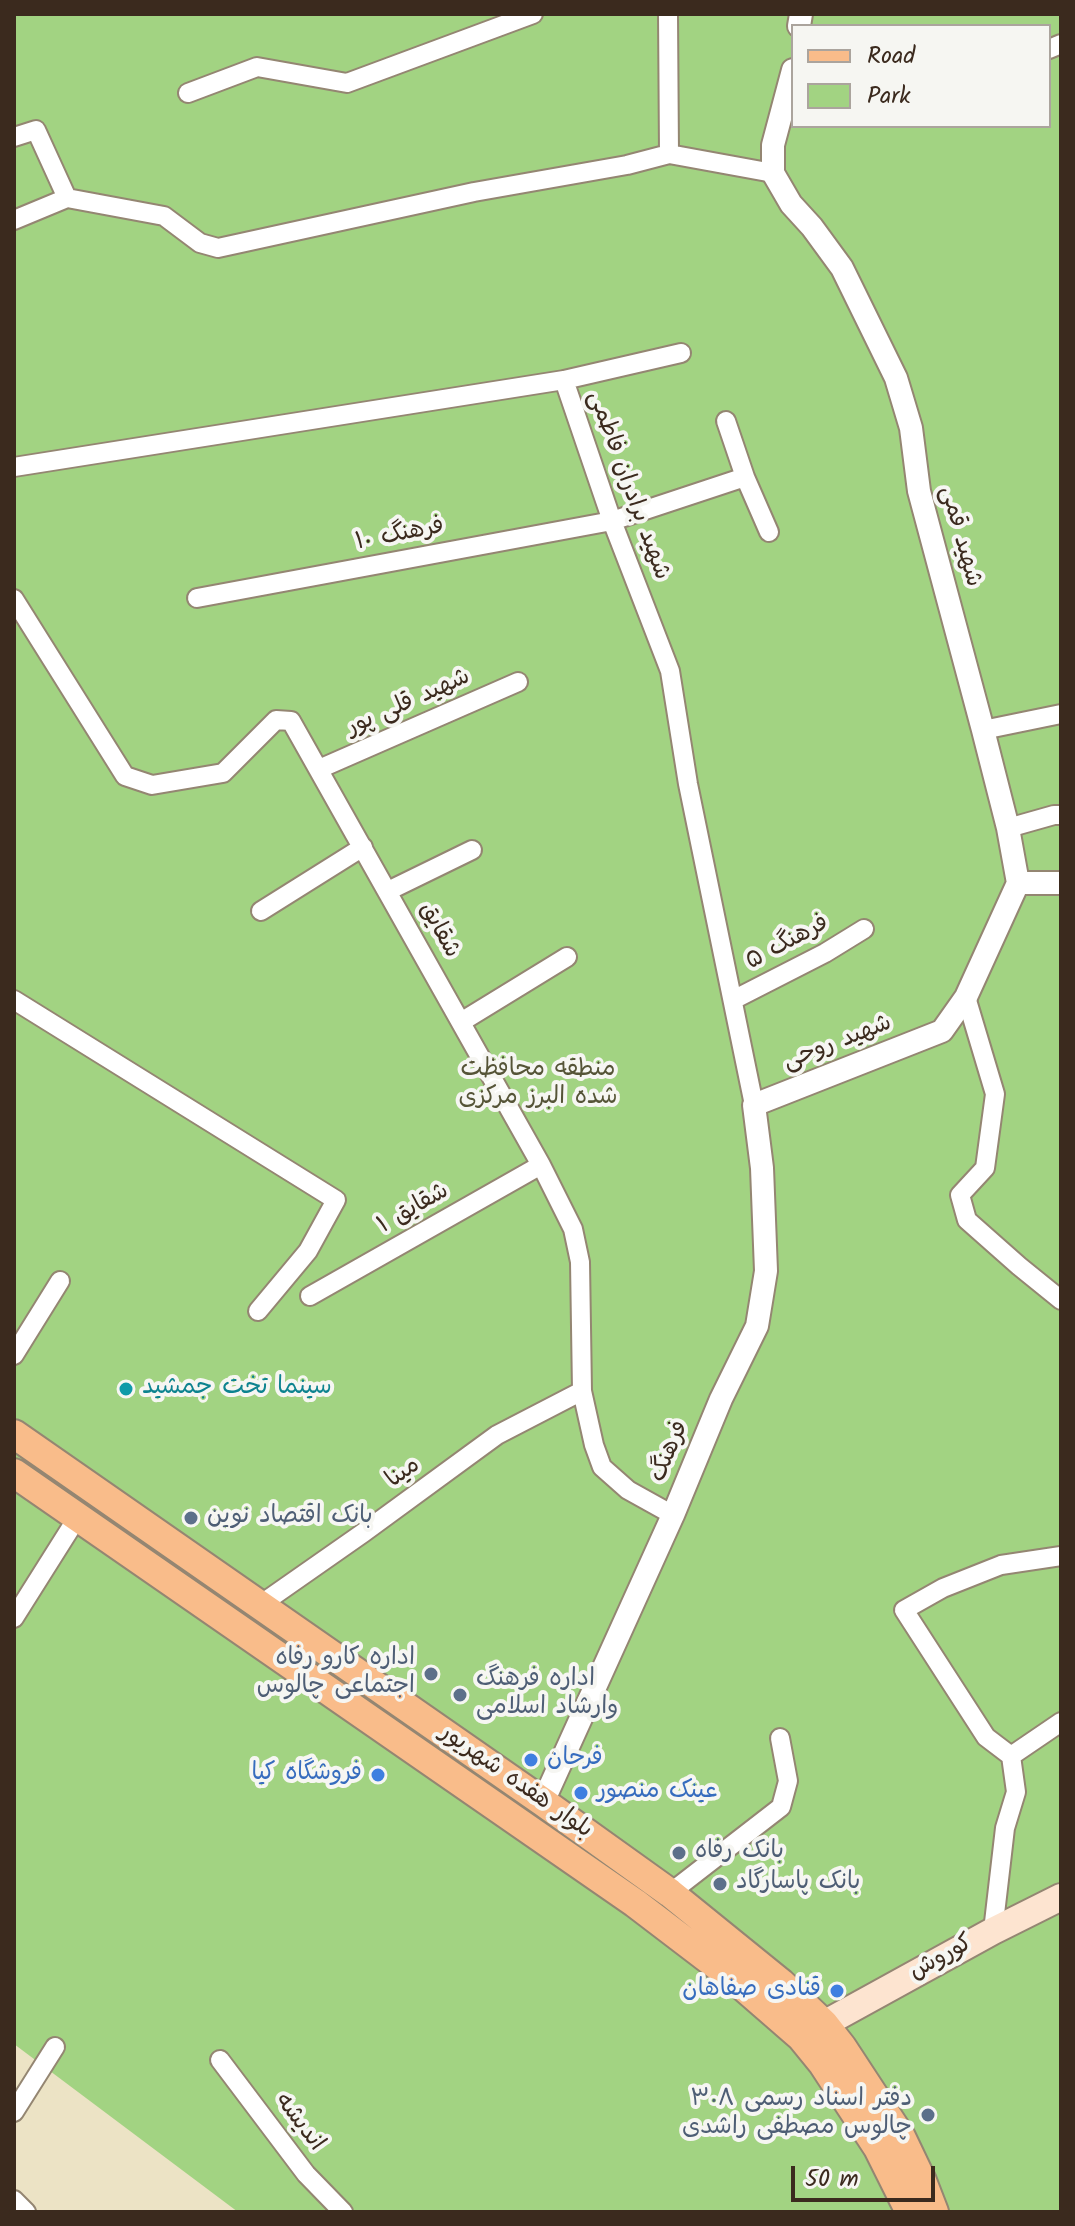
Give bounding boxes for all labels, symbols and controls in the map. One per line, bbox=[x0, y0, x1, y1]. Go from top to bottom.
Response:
legend bbox=[791, 24, 1051, 128]
text: Road bbox=[867, 37, 915, 76]
text: Park bbox=[867, 77, 911, 116]
street label: شهید برادران فاطمی bbox=[579, 388, 675, 584]
street label: شهید قمی bbox=[932, 484, 986, 590]
street label: فرهنگ ۱۰ bbox=[353, 513, 447, 559]
street label: شهید قلی پور bbox=[343, 664, 475, 744]
street label: شقایق bbox=[411, 898, 465, 964]
street label: فرهنگ ۵ bbox=[742, 910, 834, 978]
street label: شهید روحی bbox=[780, 1010, 896, 1078]
park label: منطقه محافظت شده البرز مرکزی bbox=[458, 1057, 618, 1113]
street label: شقایق ۱ bbox=[373, 1178, 455, 1242]
place label: سینما تخت جمشید bbox=[142, 1375, 332, 1403]
marker: سینما تخت جمشید bbox=[117, 1380, 135, 1398]
street label: فرهنگ bbox=[645, 1417, 697, 1487]
street label: مینا bbox=[381, 1452, 427, 1496]
place label: بانک اقتصاد نوین bbox=[207, 1504, 373, 1532]
marker: بانک اقتصاد نوین bbox=[182, 1509, 200, 1527]
place label: اداره کارو رفاه اجتماعی چالوس bbox=[257, 1646, 415, 1702]
marker: اداره کارو رفاه اجتماعی چالوس bbox=[422, 1665, 440, 1683]
place label: اداره فرهنگ وارشاد اسلامی bbox=[476, 1667, 618, 1723]
marker: اداره فرهنگ وارشاد اسلامی bbox=[451, 1686, 469, 1704]
street label: بلوار هفده شهریور bbox=[433, 1720, 597, 1846]
place label: فرحان bbox=[547, 1746, 603, 1774]
marker: فرحان bbox=[522, 1751, 540, 1769]
place label: فروشگاه کیا bbox=[251, 1761, 362, 1789]
marker: فروشگاه کیا bbox=[369, 1766, 387, 1784]
place label: عینک منصور bbox=[597, 1779, 718, 1807]
marker: عینک منصور bbox=[572, 1784, 590, 1802]
place label: بانک رفاه bbox=[695, 1839, 784, 1867]
marker: بانک رفاه bbox=[670, 1844, 688, 1862]
place label: بانک پاسارگاد bbox=[736, 1870, 860, 1898]
marker: بانک پاسارگاد bbox=[711, 1875, 729, 1893]
street label: کوروش bbox=[905, 1930, 979, 1988]
place label: قنادی صفاهان bbox=[682, 1977, 821, 2005]
marker: قنادی صفاهان bbox=[828, 1982, 846, 2000]
place label: دفتر اسناد رسمی ۳۰۸ چالوس مصطفی راشدی bbox=[682, 2087, 912, 2143]
street label: اندیشه bbox=[267, 2088, 329, 2158]
marker: دفتر اسناد رسمی ۳۰۸ چالوس مصطفی راشدی bbox=[919, 2106, 937, 2124]
scale bar bbox=[795, 2150, 939, 2200]
text: 50 m bbox=[805, 2160, 859, 2199]

